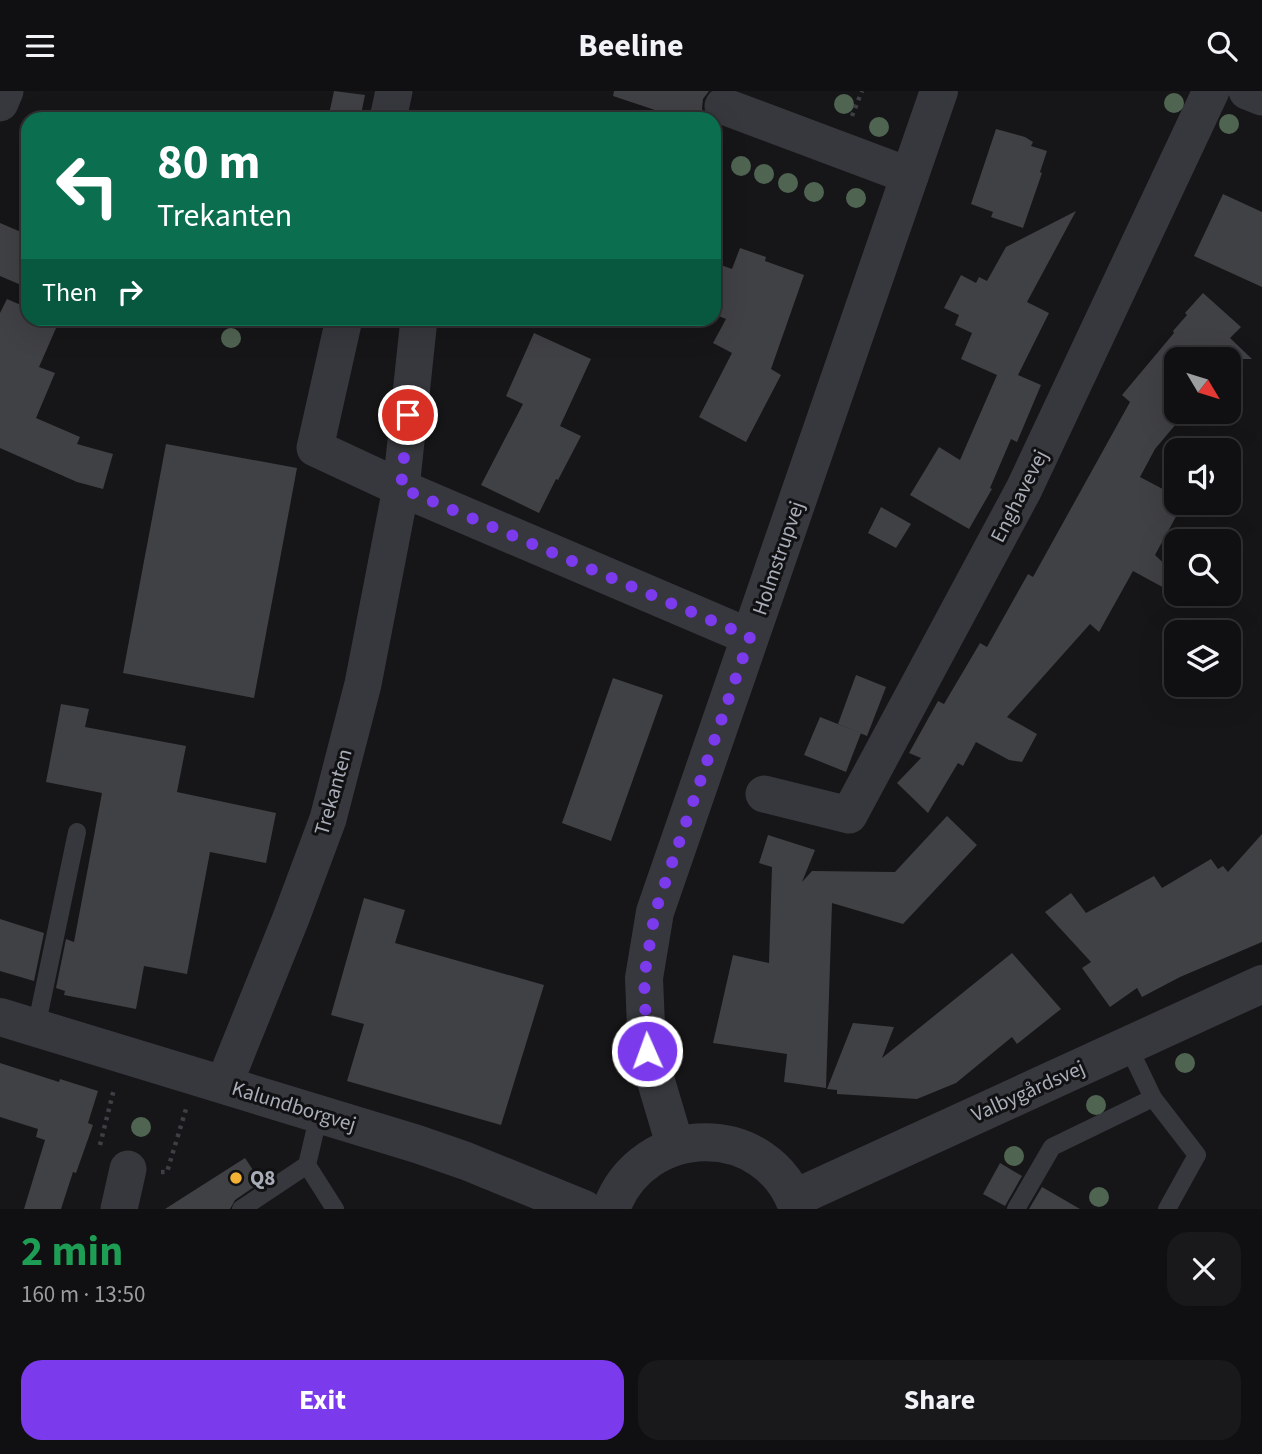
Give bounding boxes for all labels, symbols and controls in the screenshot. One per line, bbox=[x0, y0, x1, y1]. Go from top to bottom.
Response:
text: Beeline bbox=[578, 23, 684, 69]
icon: menu bbox=[21, 27, 59, 65]
icon: search bbox=[1203, 27, 1241, 65]
text: 80 m bbox=[157, 128, 261, 198]
icon: left bbox=[42, 140, 133, 231]
text: Trekanten bbox=[157, 193, 292, 239]
icon: right bbox=[111, 273, 149, 311]
text: Then bbox=[42, 274, 97, 311]
north arrow bbox=[1164, 347, 1241, 423]
map controls bbox=[1164, 347, 1241, 697]
pin bbox=[378, 385, 438, 445]
icon: arrive bbox=[389, 396, 427, 434]
button: sound bbox=[1164, 438, 1241, 515]
street label: Enghavevej bbox=[983, 444, 1055, 548]
street label: Holmstrupvej bbox=[744, 497, 812, 619]
button: search bbox=[1164, 529, 1241, 606]
button: layers bbox=[1164, 620, 1241, 697]
street label: Trekanten bbox=[306, 745, 360, 839]
position arrow bbox=[610, 1014, 684, 1088]
street label: Valbygårdsvej bbox=[966, 1053, 1090, 1129]
street label: Kalundborgvej bbox=[228, 1073, 360, 1139]
place label: Q8 bbox=[250, 1163, 275, 1193]
marker: Q8 bbox=[228, 1170, 244, 1186]
text: 2 min bbox=[21, 1222, 123, 1282]
button: close bbox=[1167, 1232, 1241, 1306]
text: 160 m · 13:50 bbox=[21, 1278, 145, 1311]
button: Exit bbox=[21, 1360, 624, 1440]
button: Share bbox=[638, 1360, 1241, 1440]

